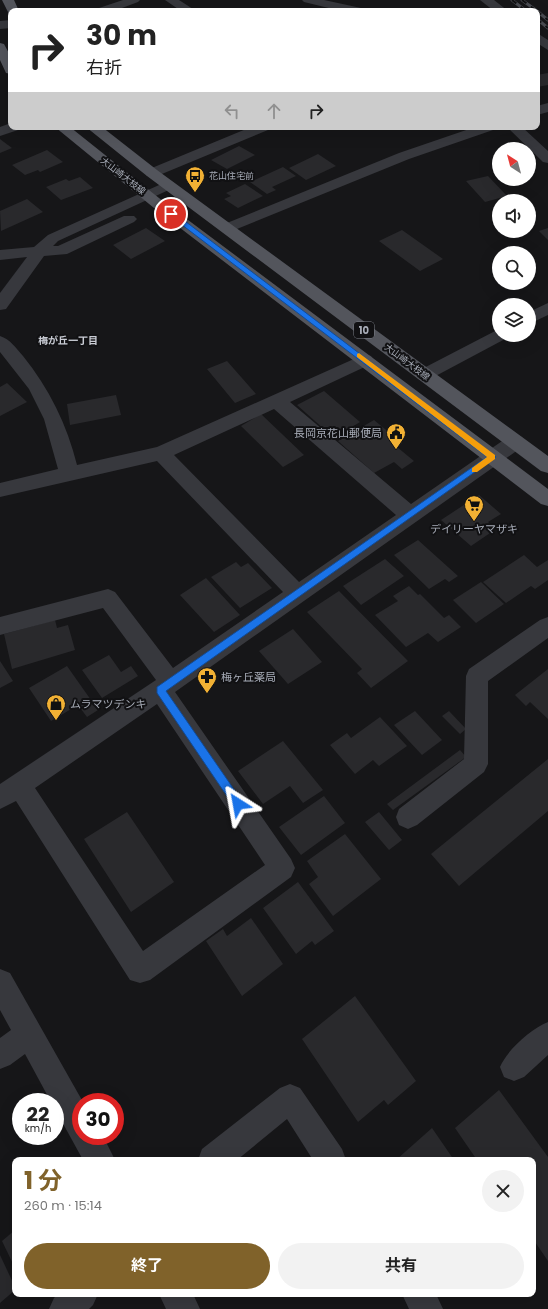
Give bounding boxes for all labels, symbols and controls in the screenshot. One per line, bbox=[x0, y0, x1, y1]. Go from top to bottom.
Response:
text: 30 m bbox=[86, 16, 157, 55]
icon: right bbox=[20, 24, 72, 76]
text: 右折 bbox=[86, 55, 122, 80]
icon: left bbox=[221, 100, 243, 122]
icon: ahead bbox=[263, 100, 285, 122]
icon: right bbox=[305, 100, 327, 122]
north arrow bbox=[492, 142, 536, 186]
map controls bbox=[492, 142, 536, 342]
street label: 大山崎大枝線 bbox=[98, 155, 149, 198]
bus stop icon: 花山住宅前 bbox=[184, 165, 206, 193]
place label: 花山住宅前 bbox=[209, 170, 254, 182]
button: sound bbox=[492, 194, 536, 238]
pin bbox=[154, 197, 188, 231]
icon: arrive bbox=[160, 203, 182, 225]
button: search bbox=[492, 246, 536, 290]
button: layers bbox=[492, 298, 536, 342]
road number: 10 bbox=[354, 322, 374, 338]
district label: 梅が丘一丁目 bbox=[38, 333, 98, 348]
street label: 大山崎大枝線 bbox=[382, 341, 433, 384]
public building icon: 長岡京花山郵便局 bbox=[385, 422, 407, 450]
place label: 長岡京花山郵便局 bbox=[294, 425, 382, 441]
supermarket icon: デイリーヤマザキ bbox=[463, 494, 485, 522]
place label: デイリーヤマザキ bbox=[430, 521, 518, 537]
pharmacy icon: 梅ヶ丘薬局 bbox=[196, 666, 218, 694]
place label: 梅ヶ丘薬局 bbox=[221, 669, 276, 685]
shop icon: ムラマツデンキ bbox=[45, 693, 67, 721]
place label: ムラマツデンキ bbox=[70, 696, 146, 712]
position arrow bbox=[217, 783, 259, 825]
speed limit sign: 30 bbox=[72, 1093, 124, 1145]
text: 22 bbox=[27, 1100, 49, 1128]
text: km/h bbox=[25, 1121, 51, 1136]
text: 1 分 bbox=[24, 1164, 62, 1197]
button: close bbox=[482, 1170, 524, 1212]
text: 260 m · 15:14 bbox=[24, 1196, 102, 1215]
button: 終了 bbox=[24, 1243, 270, 1289]
button: 共有 bbox=[278, 1243, 524, 1289]

